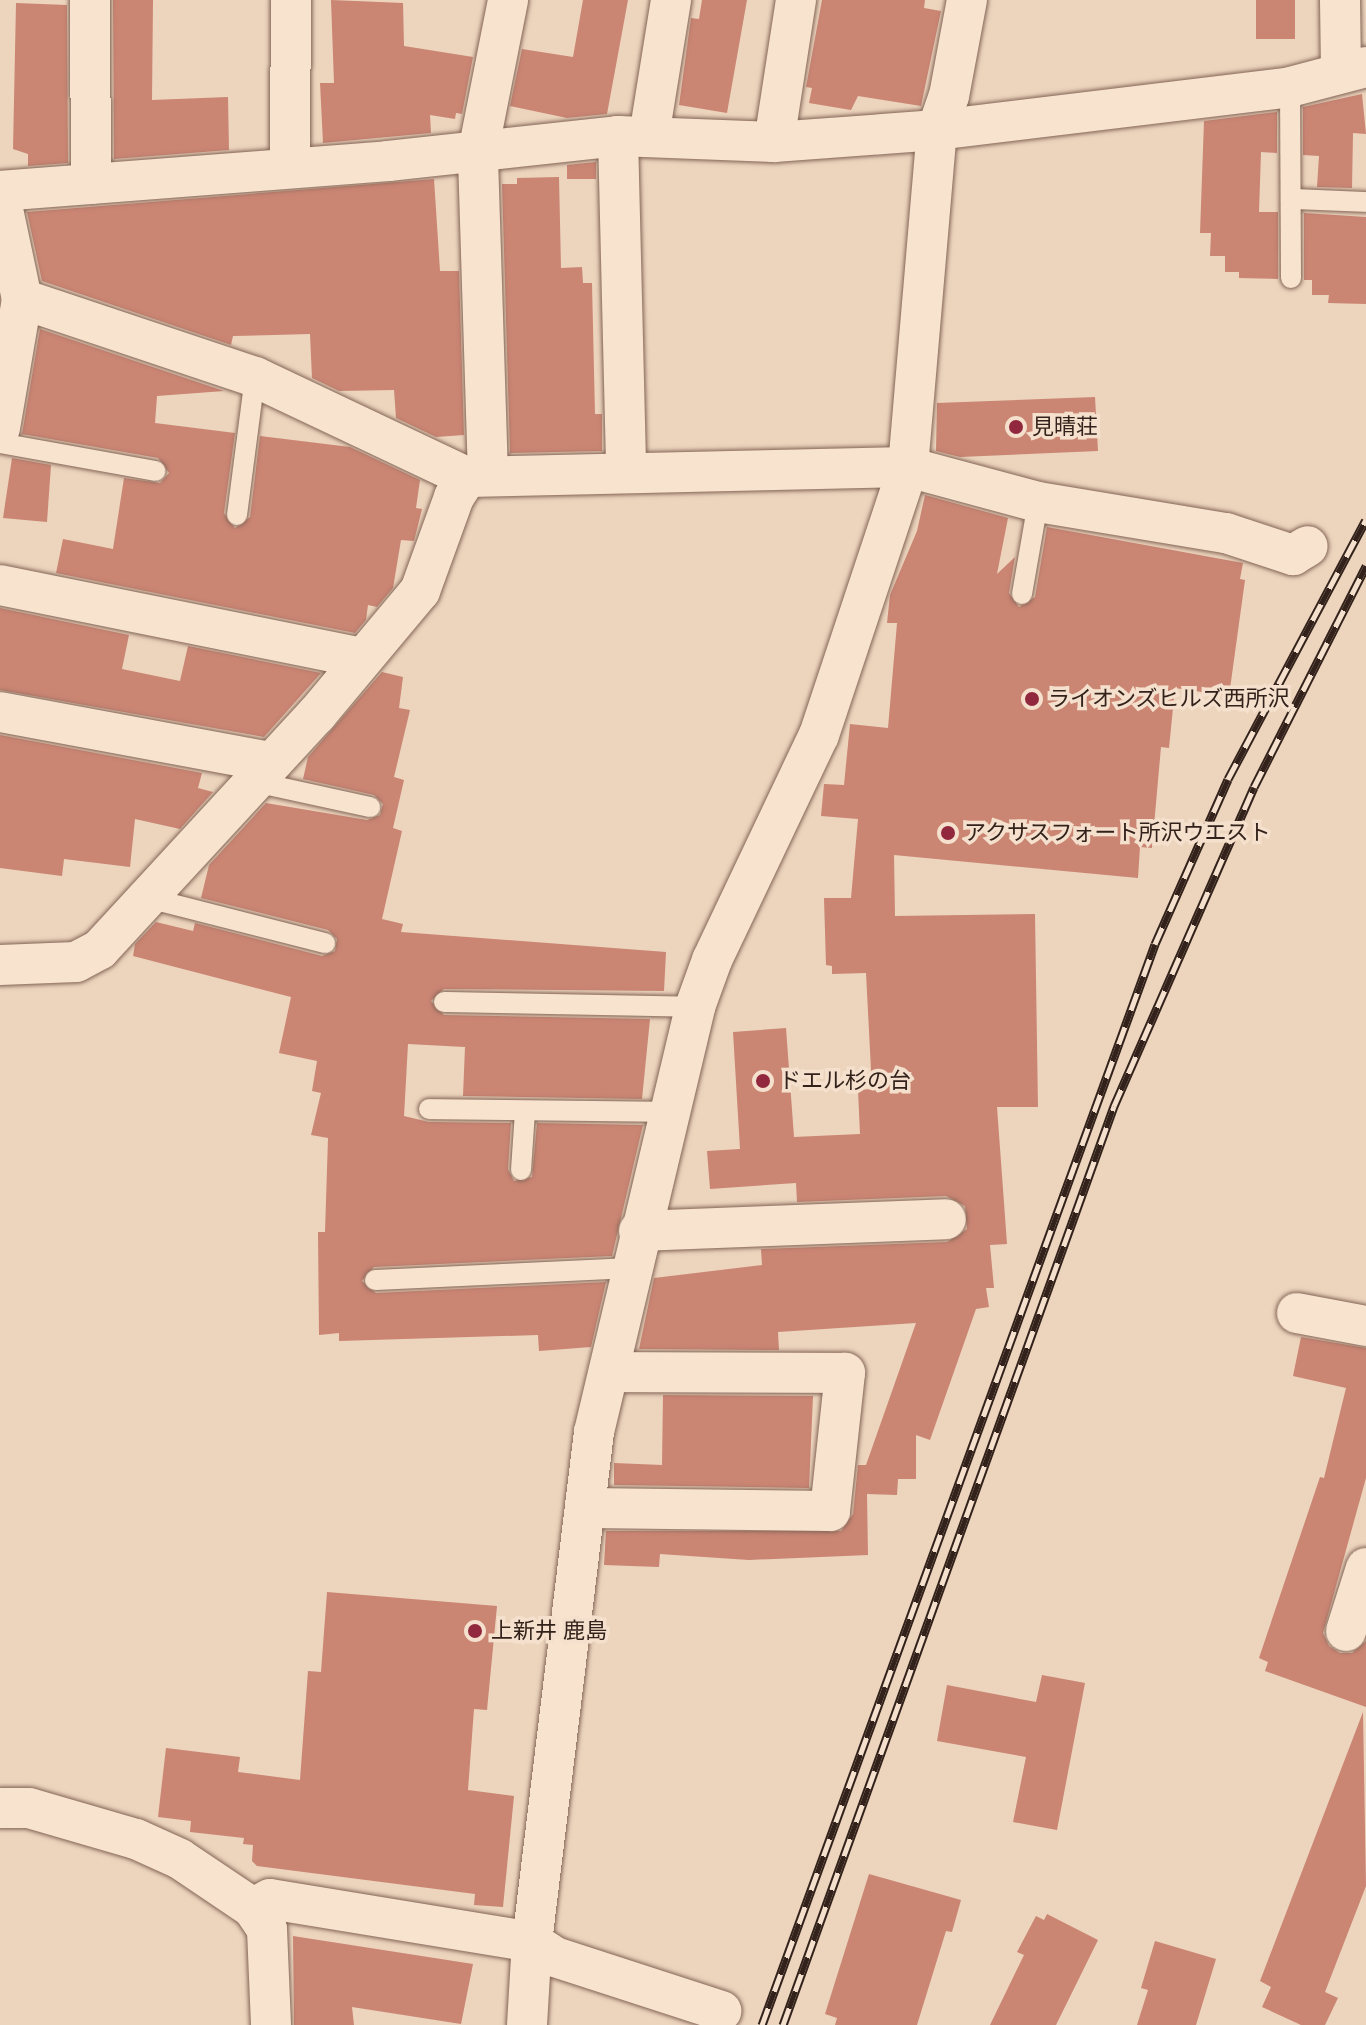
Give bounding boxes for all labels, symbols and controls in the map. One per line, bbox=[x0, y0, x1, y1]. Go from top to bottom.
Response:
place label: 見晴荘 bbox=[1032, 414, 1098, 440]
marker: 見晴荘 bbox=[1007, 418, 1025, 436]
place label: ライオンズヒルズ西所沢 bbox=[1048, 686, 1290, 712]
marker: ライオンズヒルズ西所沢 bbox=[1023, 690, 1041, 708]
place label: アクサスフォート所沢ウエスト bbox=[964, 820, 1272, 846]
marker: アクサスフォート所沢ウエスト bbox=[939, 824, 957, 842]
place label: ドエル杉の台 bbox=[779, 1068, 911, 1094]
marker: ドエル杉の台 bbox=[754, 1072, 772, 1090]
place label: 上新井 鹿島 bbox=[491, 1618, 607, 1644]
marker: 上新井 鹿島 bbox=[466, 1622, 484, 1640]

